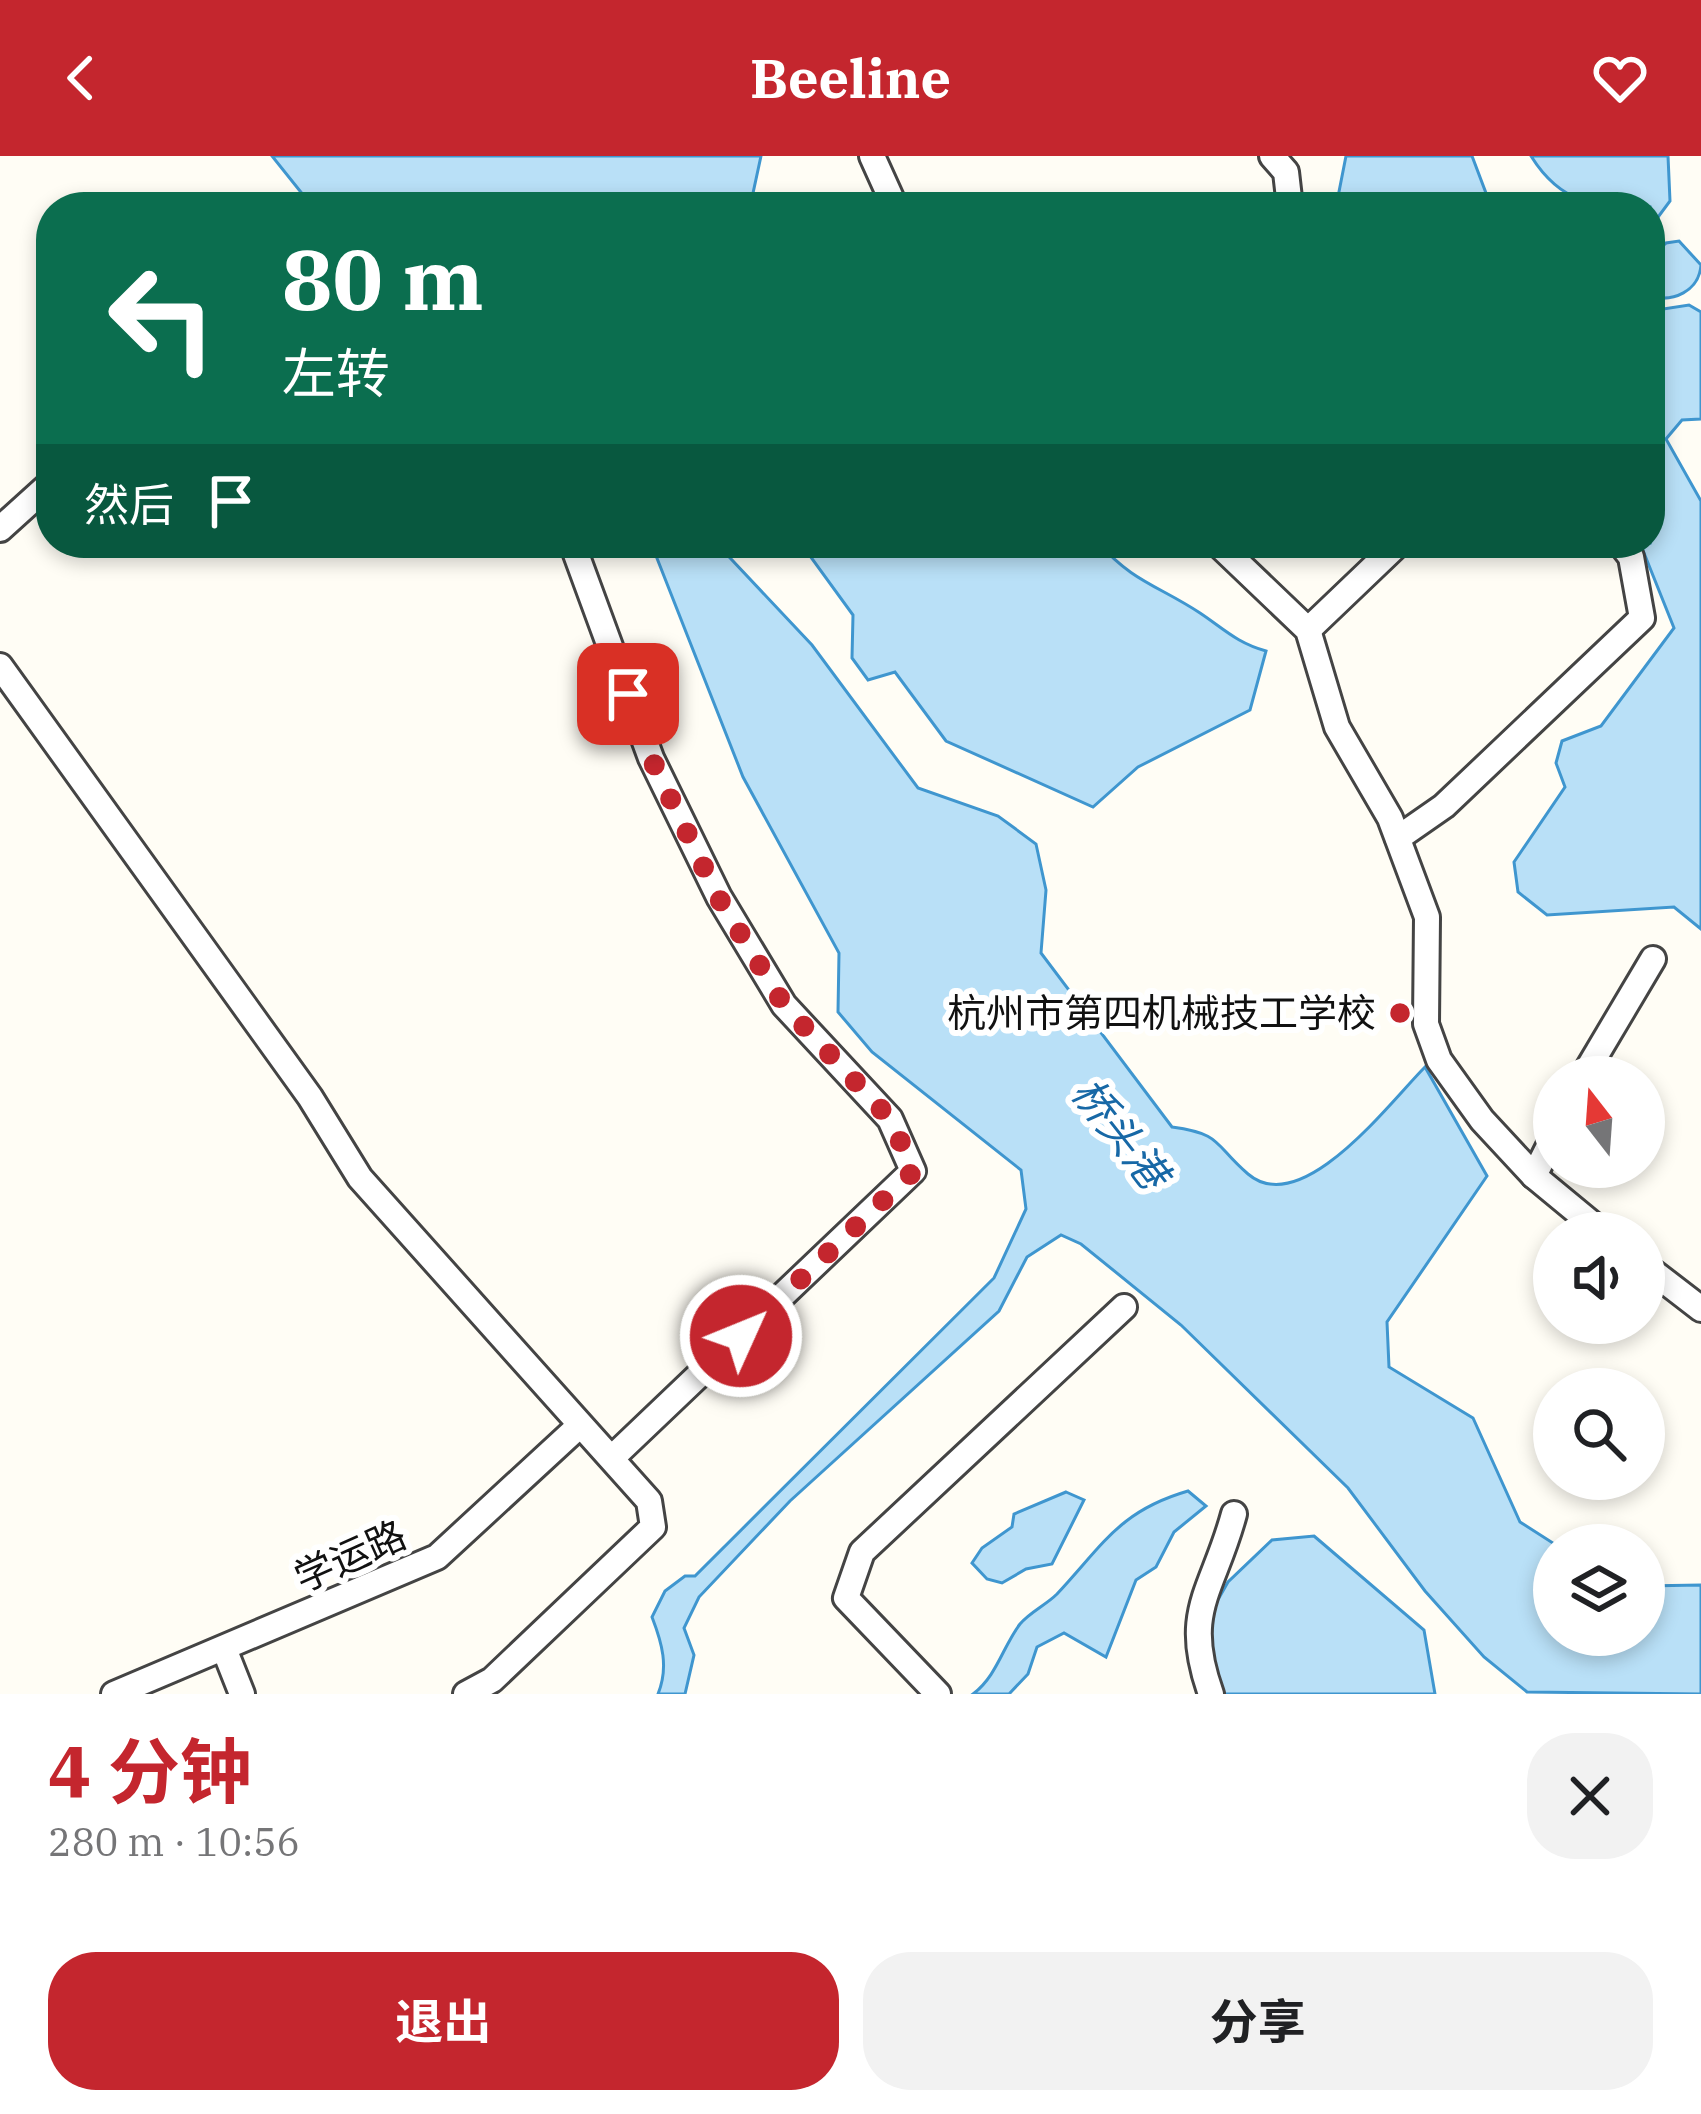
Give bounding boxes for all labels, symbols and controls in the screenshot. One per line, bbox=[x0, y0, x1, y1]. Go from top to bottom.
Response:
text: Beeline bbox=[750, 43, 951, 113]
icon: back bbox=[48, 45, 114, 111]
icon: heart bbox=[1587, 45, 1653, 111]
text: 80 m bbox=[282, 224, 484, 333]
icon: left bbox=[84, 240, 240, 396]
text: 左转 bbox=[282, 338, 390, 408]
icon: arrive bbox=[198, 468, 264, 534]
text: 然后 bbox=[84, 475, 174, 533]
pin bbox=[577, 643, 679, 745]
icon: arrive bbox=[595, 661, 661, 727]
place label: 杭州市第四机械技工学校 bbox=[947, 987, 1376, 1038]
marker: 杭州市第四机械技工学校 bbox=[1387, 1000, 1413, 1026]
north arrow bbox=[1533, 1056, 1665, 1188]
map controls bbox=[1533, 1056, 1665, 1656]
water label: 桥头港 bbox=[1060, 1066, 1184, 1203]
button: sound bbox=[1533, 1212, 1665, 1344]
position arrow bbox=[678, 1273, 804, 1399]
button: search bbox=[1533, 1368, 1665, 1500]
street label: 学运路 bbox=[286, 1508, 414, 1603]
button: layers bbox=[1533, 1524, 1665, 1656]
text: 4 分钟 bbox=[48, 1724, 252, 1818]
button: close bbox=[1527, 1733, 1653, 1859]
text: 280 m · 10:56 bbox=[48, 1816, 300, 1867]
button: 退出 bbox=[48, 1952, 839, 2090]
button: 分享 bbox=[863, 1952, 1653, 2090]

